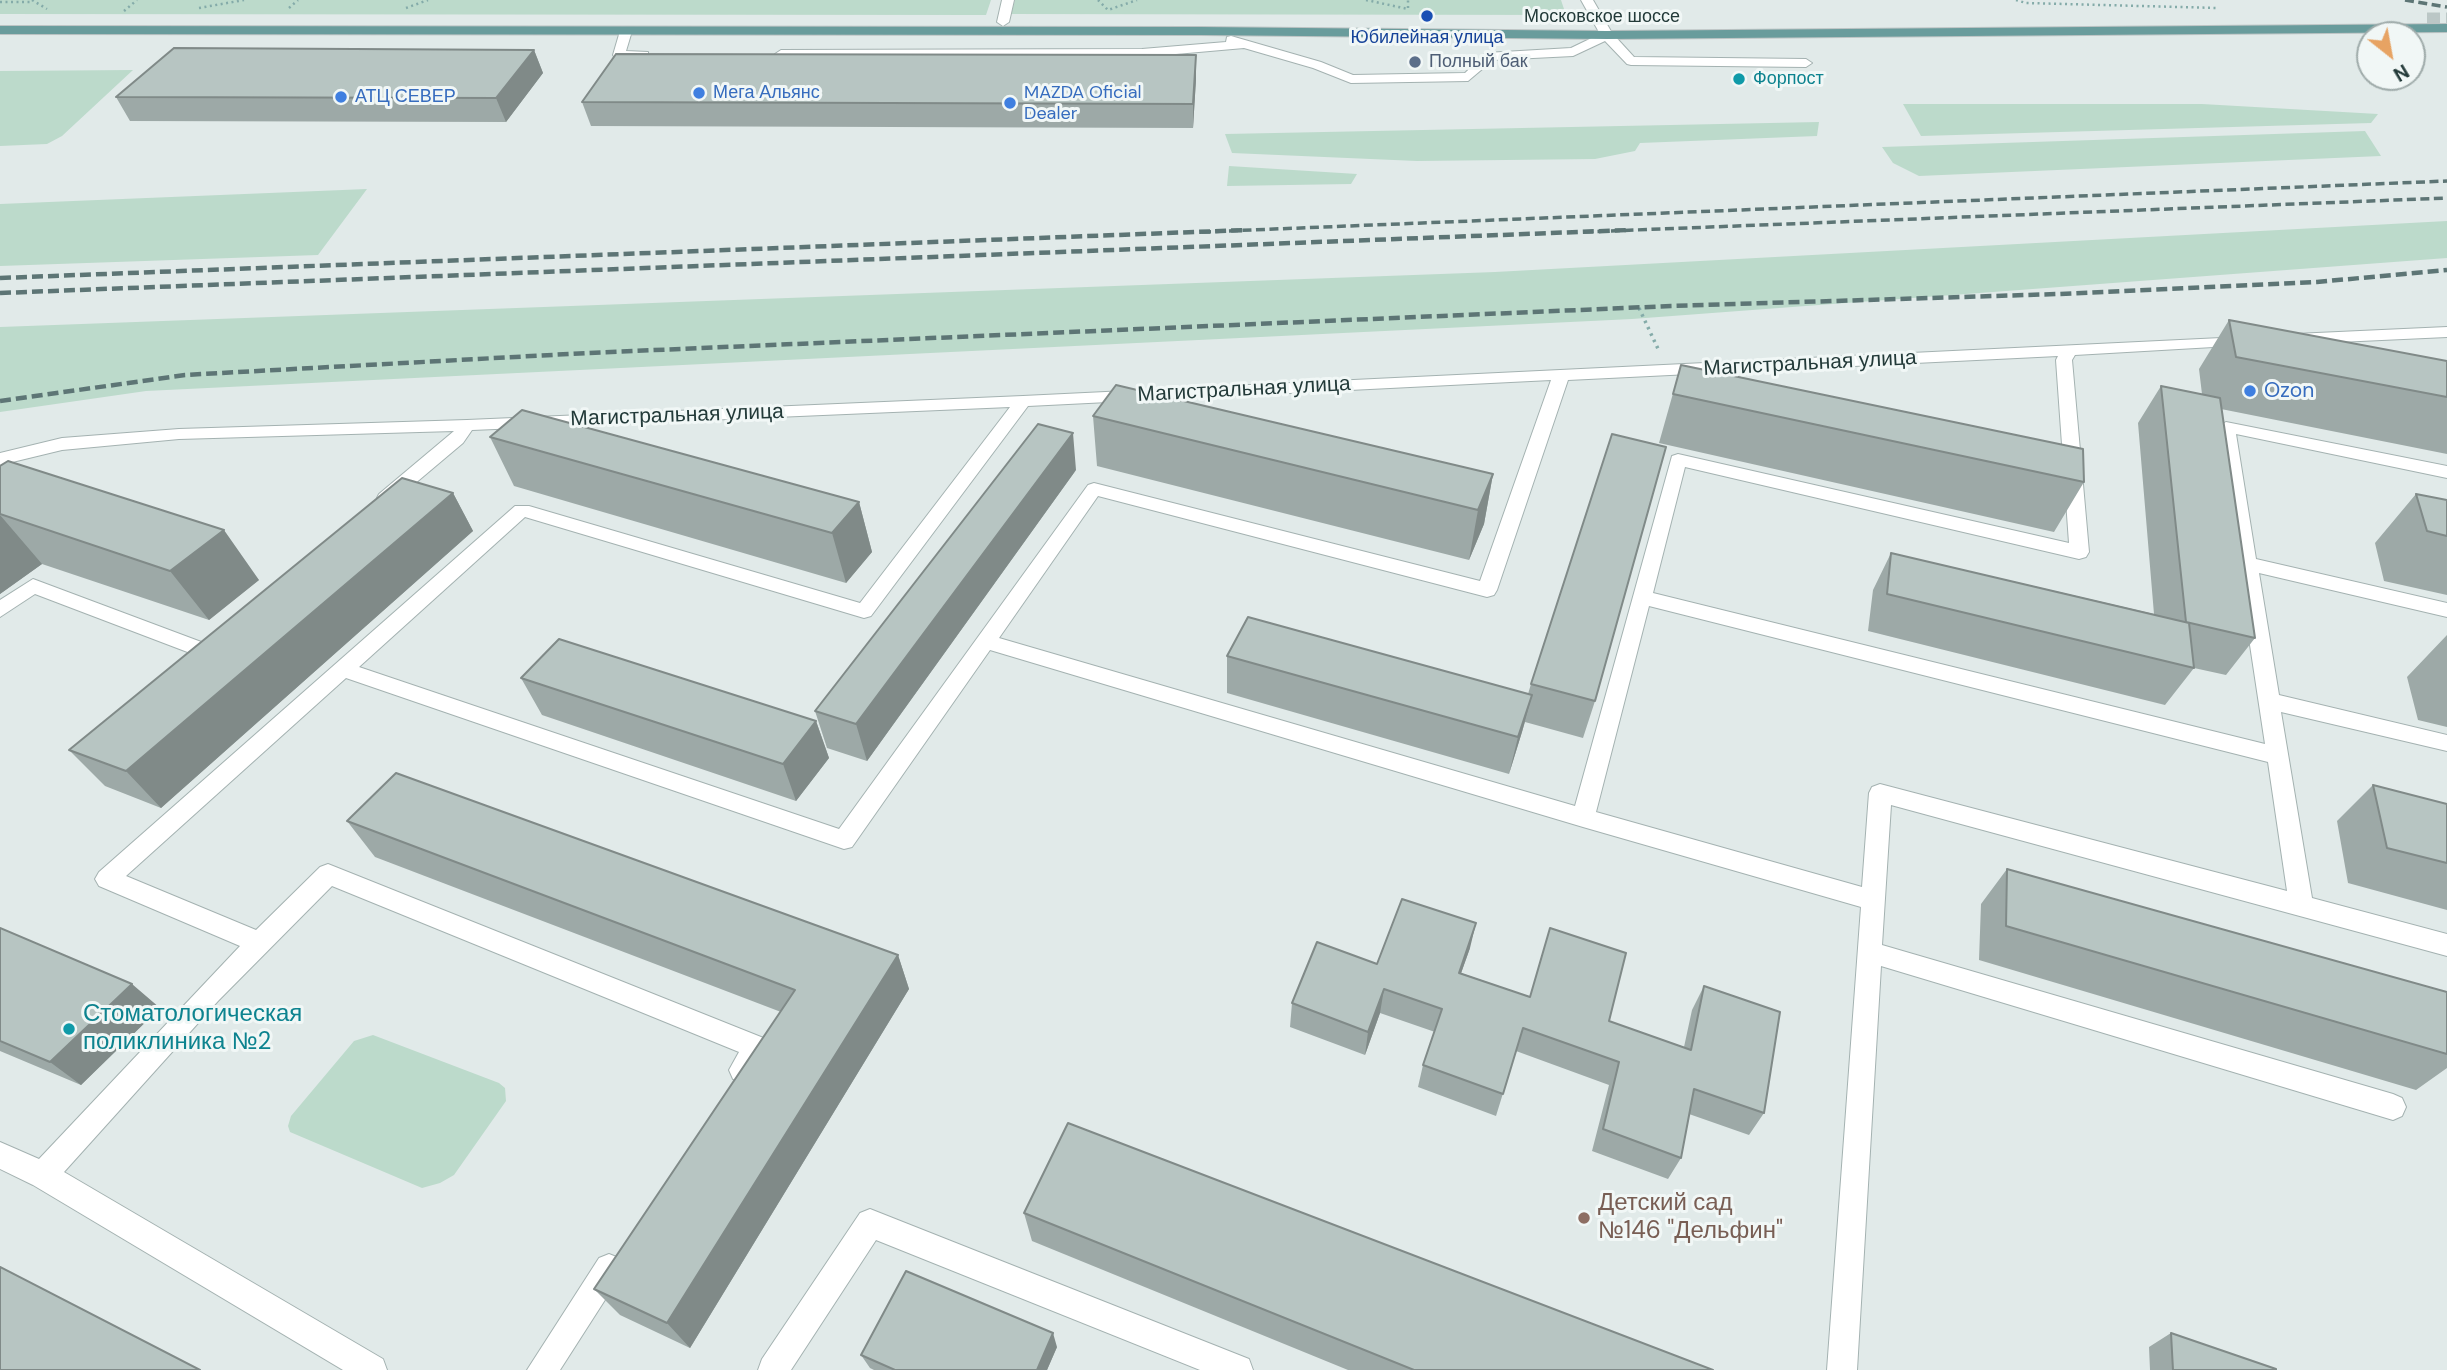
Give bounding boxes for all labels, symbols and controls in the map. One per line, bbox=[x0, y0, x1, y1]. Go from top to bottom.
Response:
street label: Московское шоссе bbox=[1524, 6, 1680, 28]
marker: Юбилейная улица bbox=[1419, 8, 1435, 24]
north arrow bbox=[2356, 21, 2426, 91]
place label: Юбилейная улица bbox=[1350, 27, 1504, 49]
place label: Полный бак bbox=[1429, 51, 1528, 73]
marker: Полный бак bbox=[1407, 54, 1423, 70]
text: N bbox=[2389, 58, 2413, 87]
place label: Форпост bbox=[1753, 68, 1824, 90]
marker: Форпост bbox=[1731, 71, 1747, 87]
place label: Мега Альянс bbox=[713, 82, 820, 104]
place label: MAZDA Oficial Dealer bbox=[1024, 82, 1142, 124]
marker: Мега Альянс bbox=[691, 85, 707, 101]
place label: АТЦ СЕВЕР bbox=[355, 86, 456, 108]
marker: АТЦ СЕВЕР bbox=[333, 89, 349, 105]
marker: MAZDA Oficial Dealer bbox=[1002, 95, 1018, 111]
street label: Магистральная улица bbox=[1703, 346, 1917, 382]
street label: Магистральная улица bbox=[1137, 372, 1351, 408]
place label: Ozon bbox=[2264, 378, 2314, 404]
marker: Ozon bbox=[2242, 383, 2258, 399]
street label: Магистральная улица bbox=[570, 400, 784, 432]
place label: Стоматологическая поликлиника №2 bbox=[83, 1001, 302, 1057]
marker: Стоматологическая поликлиника №2 bbox=[61, 1021, 77, 1037]
place label: Детский сад №146 "Дельфин" bbox=[1598, 1190, 1783, 1246]
marker: Детский сад №146 "Дельфин" bbox=[1576, 1210, 1592, 1226]

